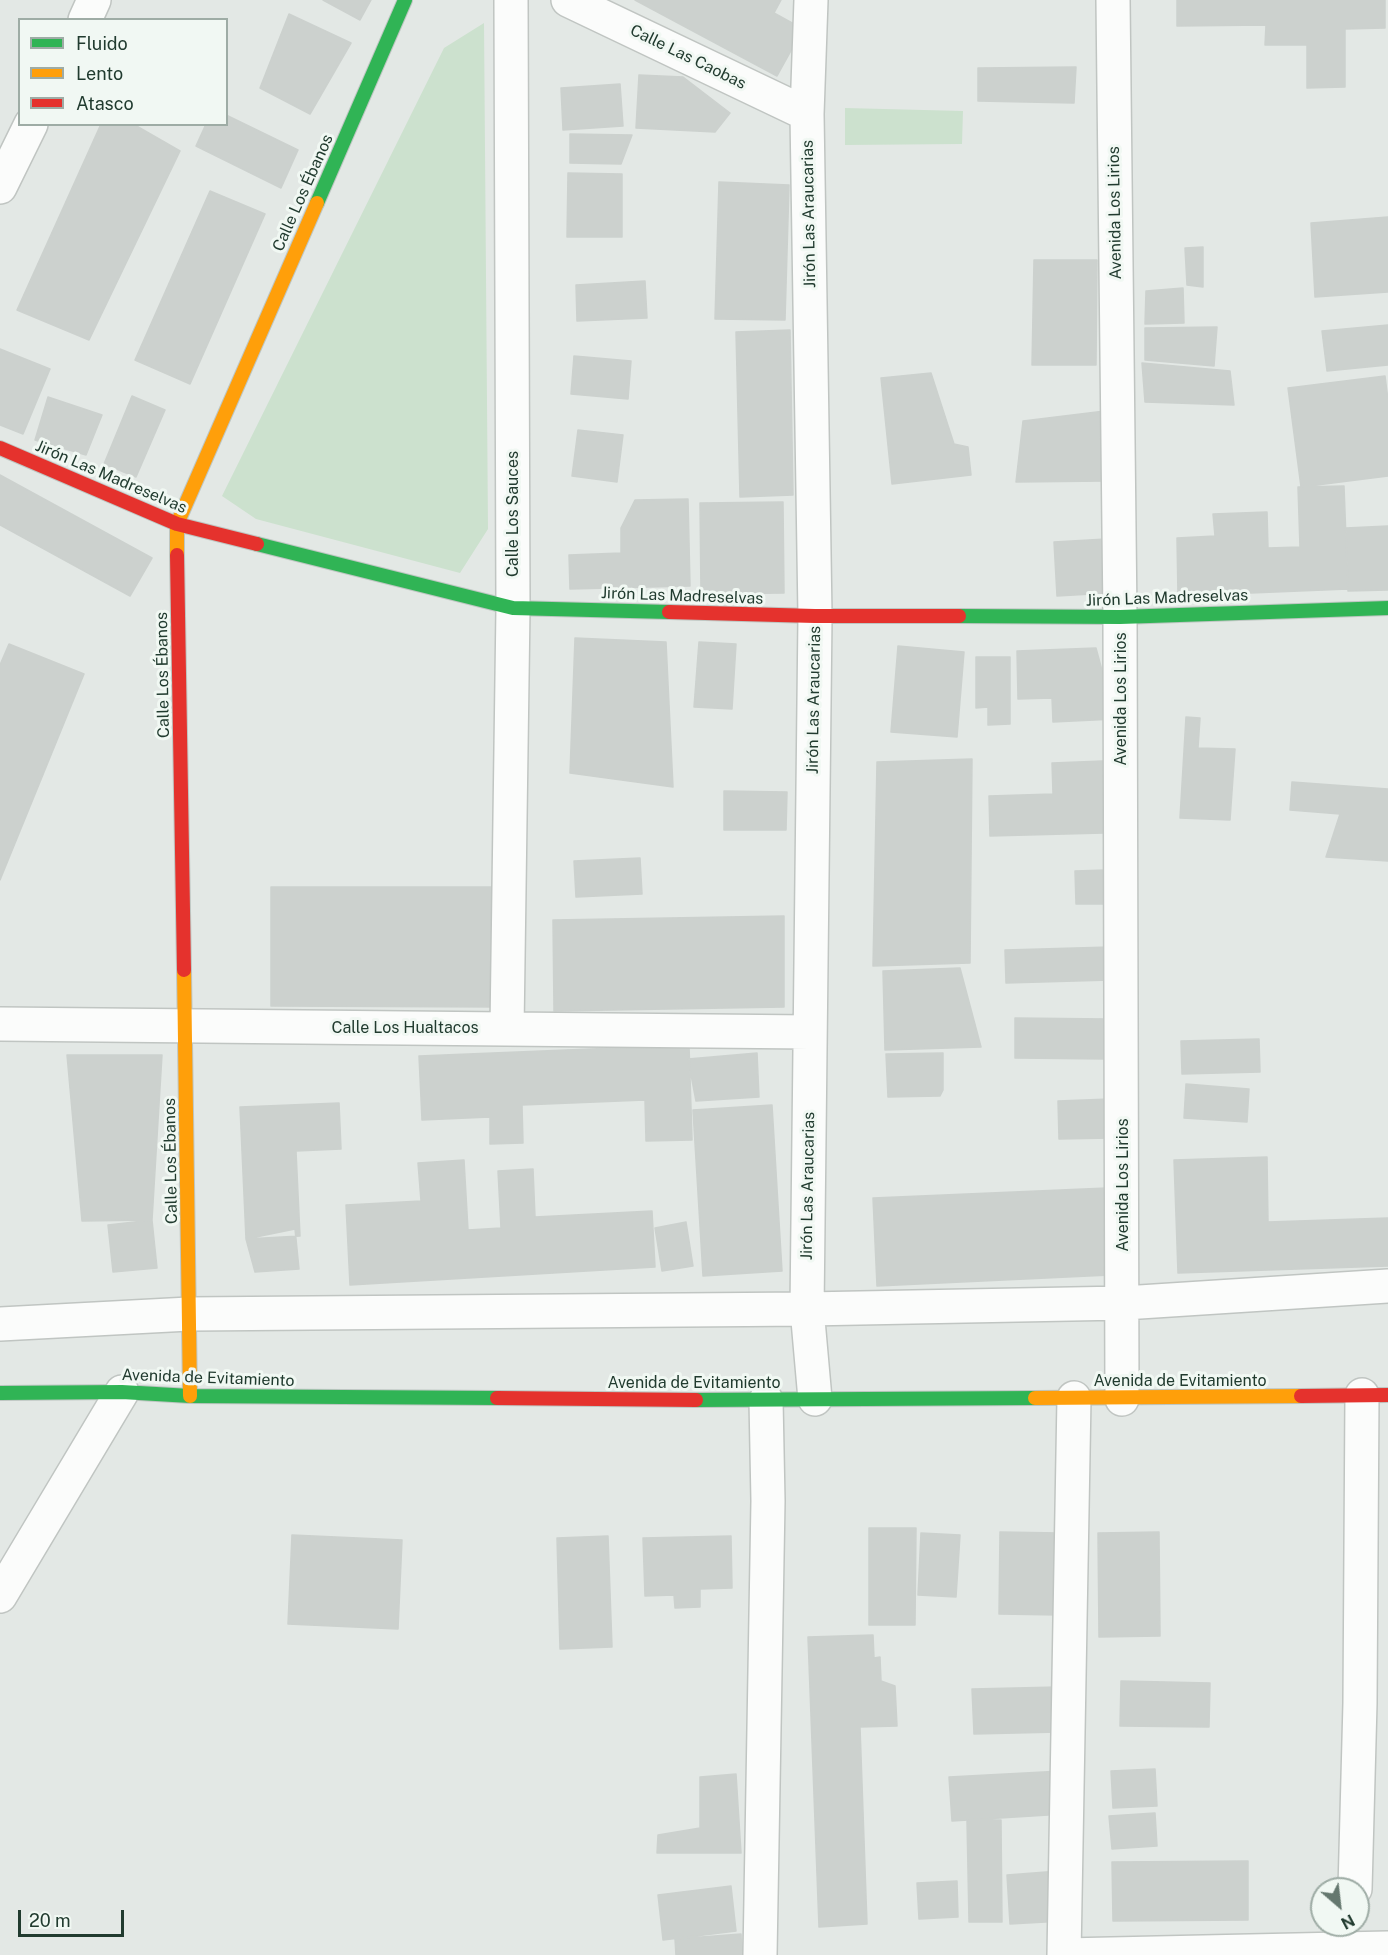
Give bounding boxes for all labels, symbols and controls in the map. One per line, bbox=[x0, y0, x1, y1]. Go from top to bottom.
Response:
legend bbox=[18, 18, 228, 126]
street label: Calle Las Caobas bbox=[627, 21, 749, 93]
text: Fluido bbox=[76, 33, 128, 54]
text: Lento bbox=[76, 63, 123, 84]
text: Atasco bbox=[76, 93, 134, 114]
street label: Calle Los Ébanos bbox=[269, 132, 337, 254]
street label: Jirón Las Araucarias bbox=[798, 140, 820, 288]
street label: Avenida Los Lirios bbox=[1104, 146, 1126, 280]
street label: Jirón Las Madreselvas bbox=[32, 436, 190, 518]
street label: Calle Los Sauces bbox=[503, 451, 523, 577]
street label: Jirón Las Madreselvas bbox=[600, 584, 764, 608]
street label: Jirón Las Madreselvas bbox=[1085, 586, 1249, 610]
street label: Calle Los Ébanos bbox=[152, 612, 174, 738]
street label: Jirón Las Araucarias bbox=[803, 626, 825, 774]
street label: Avenida Los Lirios bbox=[1111, 632, 1131, 766]
street label: Calle Los Hualtacos bbox=[331, 1018, 479, 1038]
street label: Calle Los Ébanos bbox=[160, 1098, 182, 1224]
street label: Jirón Las Araucarias bbox=[797, 1112, 819, 1260]
street label: Avenida Los Lirios bbox=[1113, 1118, 1133, 1252]
street label: Avenida de Evitamiento bbox=[121, 1365, 295, 1391]
street label: Avenida de Evitamiento bbox=[1094, 1371, 1266, 1391]
street label: Avenida de Evitamiento bbox=[608, 1373, 780, 1393]
north arrow bbox=[1310, 1877, 1370, 1937]
scale bar bbox=[21, 1898, 128, 1936]
text: 20 m bbox=[29, 1910, 71, 1931]
text: N bbox=[1338, 1910, 1358, 1933]

